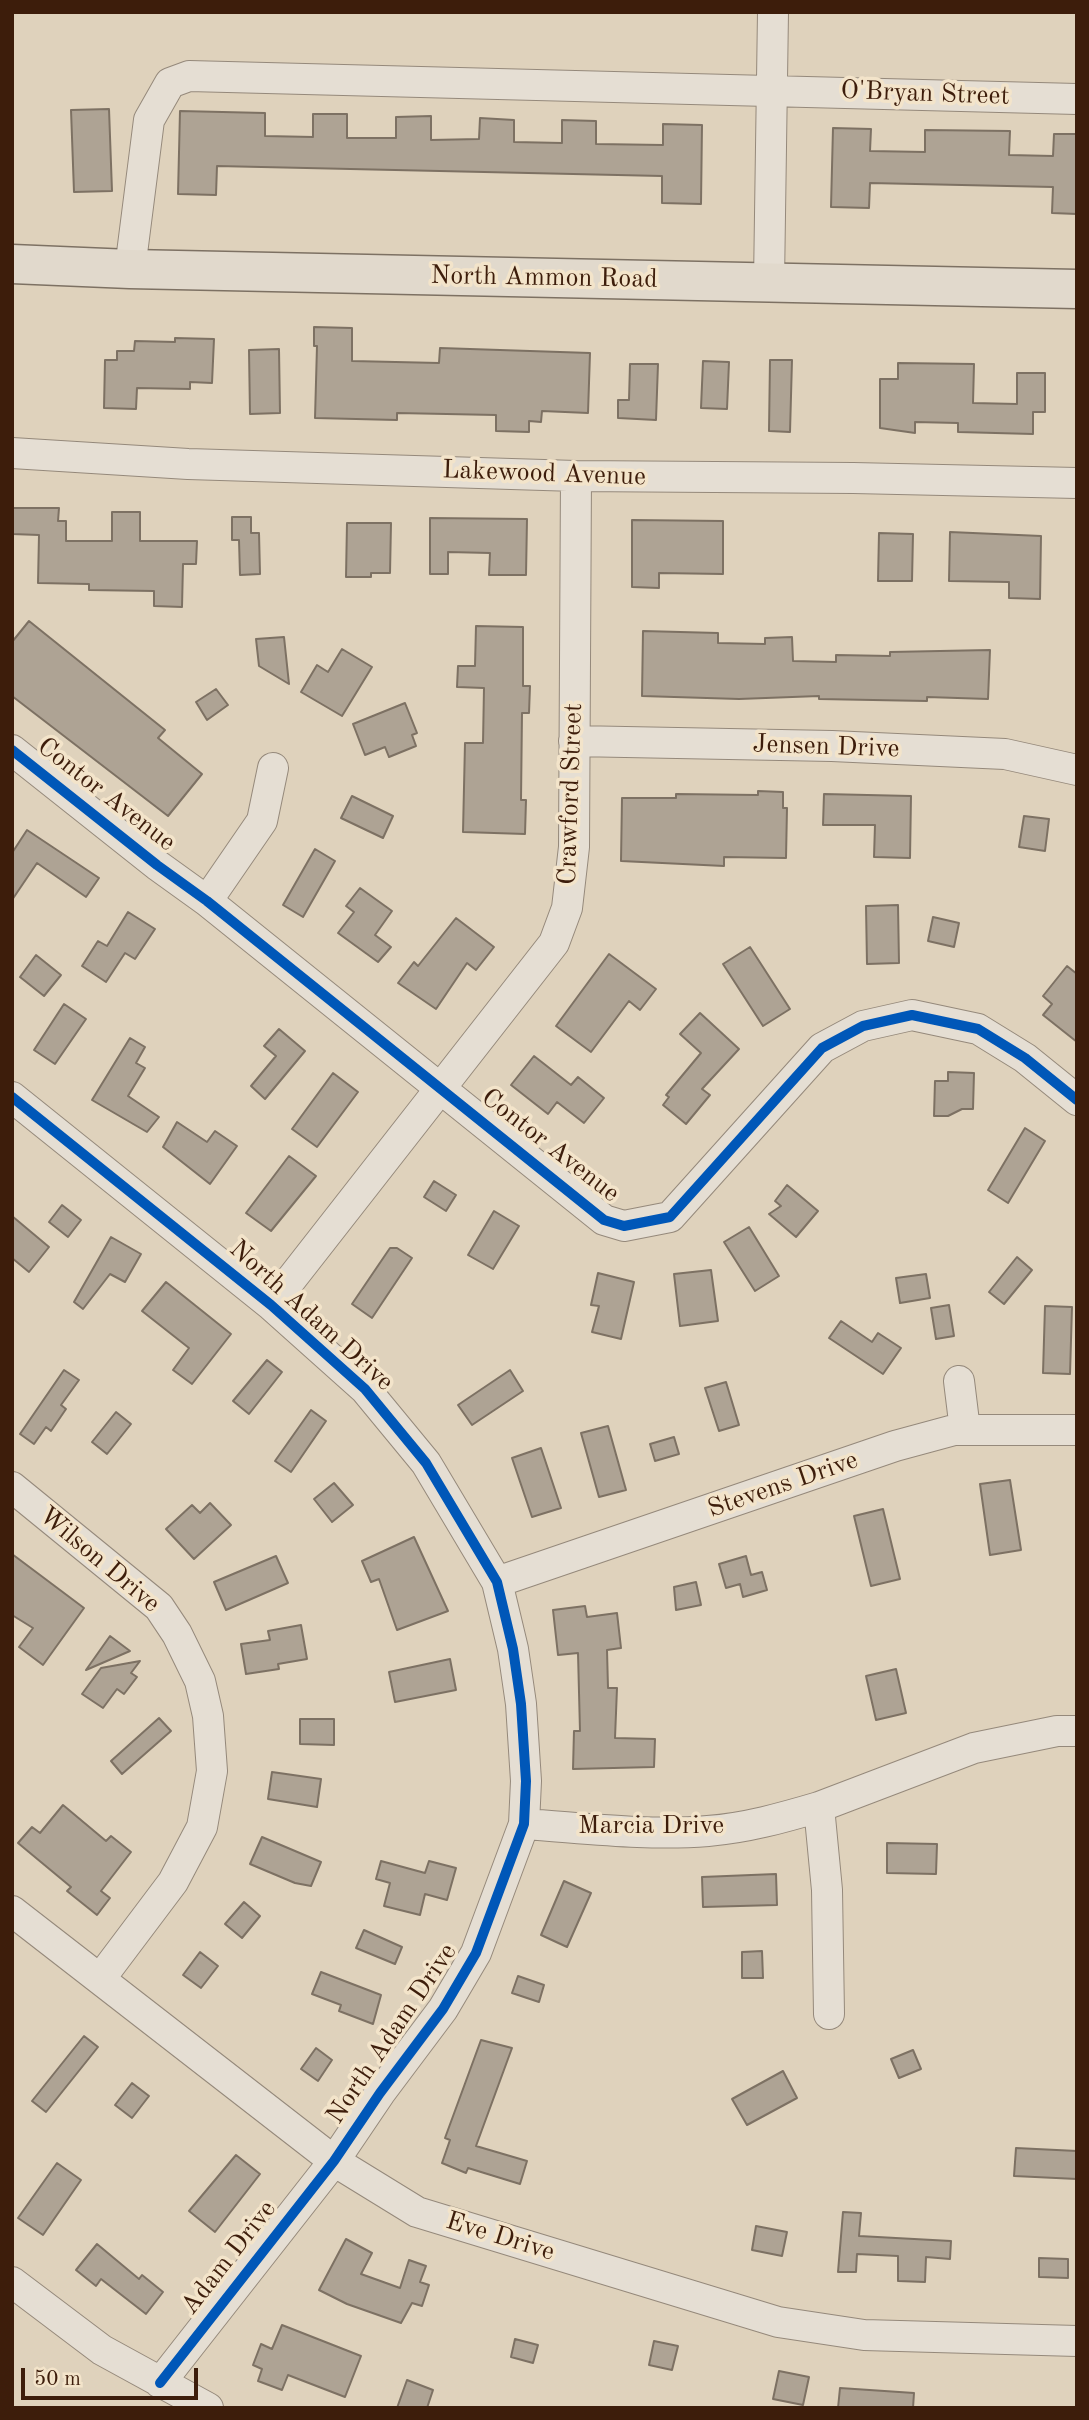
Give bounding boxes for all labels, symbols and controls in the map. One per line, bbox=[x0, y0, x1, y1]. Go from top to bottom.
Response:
street label: O'Bryan Street bbox=[840, 75, 1010, 113]
street label: North Ammon Road bbox=[430, 260, 658, 296]
street label: Lakewood Avenue bbox=[442, 455, 646, 493]
street label: Crawford Street bbox=[552, 702, 590, 886]
street label: Jensen Drive bbox=[752, 729, 900, 765]
street label: Contor Avenue bbox=[31, 731, 181, 859]
street label: Contor Avenue bbox=[475, 1082, 625, 1210]
street label: North Adam Drive bbox=[222, 1234, 400, 1398]
street label: Stevens Drive bbox=[704, 1445, 862, 1525]
street label: Wilson Drive bbox=[32, 1500, 166, 1620]
street label: Marcia Drive bbox=[578, 1810, 724, 1842]
street label: North Adam Drive bbox=[320, 1938, 464, 2130]
street label: Adam Drive bbox=[175, 2195, 283, 2321]
street label: Eve Drive bbox=[442, 2206, 558, 2268]
scale bar bbox=[24, 2354, 201, 2398]
text: 50 m bbox=[34, 2369, 81, 2390]

